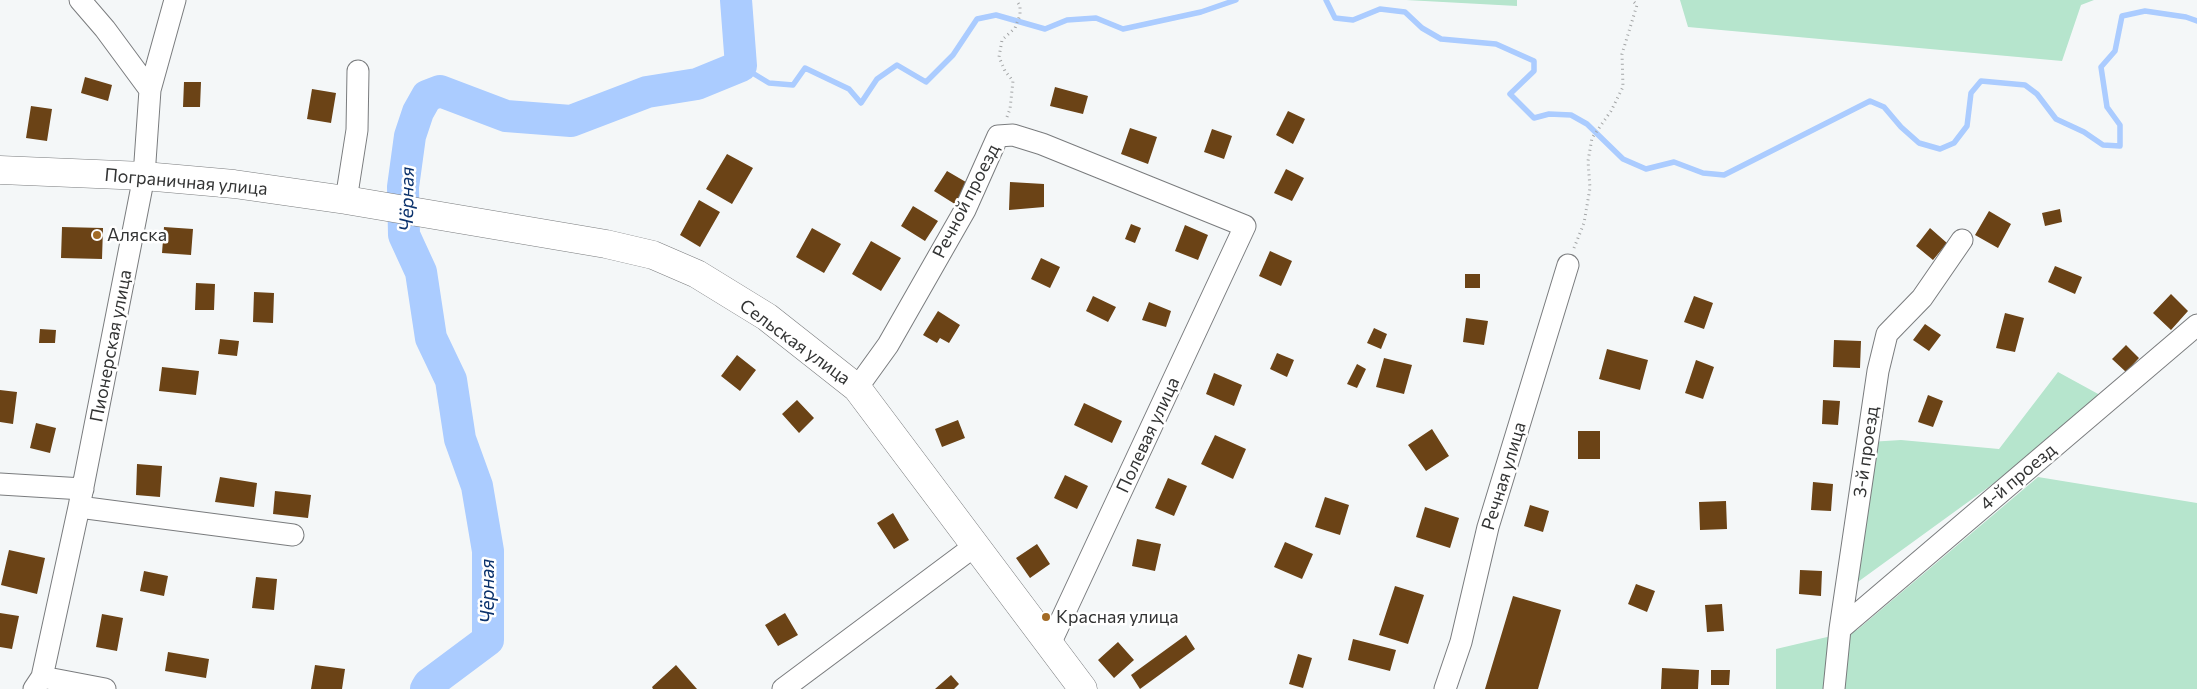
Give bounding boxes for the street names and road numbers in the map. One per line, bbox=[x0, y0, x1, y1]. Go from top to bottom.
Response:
street label: Речной проезд bbox=[928, 140, 1004, 262]
street label: Пограничная улица bbox=[103, 164, 269, 200]
street label: Пионерская улица bbox=[86, 268, 136, 424]
street label: Сельская улица bbox=[735, 295, 855, 389]
street label: Полевая улица bbox=[1112, 374, 1184, 496]
street label: 3-й проезд bbox=[1849, 405, 1883, 499]
street label: Речная улица bbox=[1477, 419, 1531, 533]
street label: 4-й проезд bbox=[1976, 439, 2060, 515]

